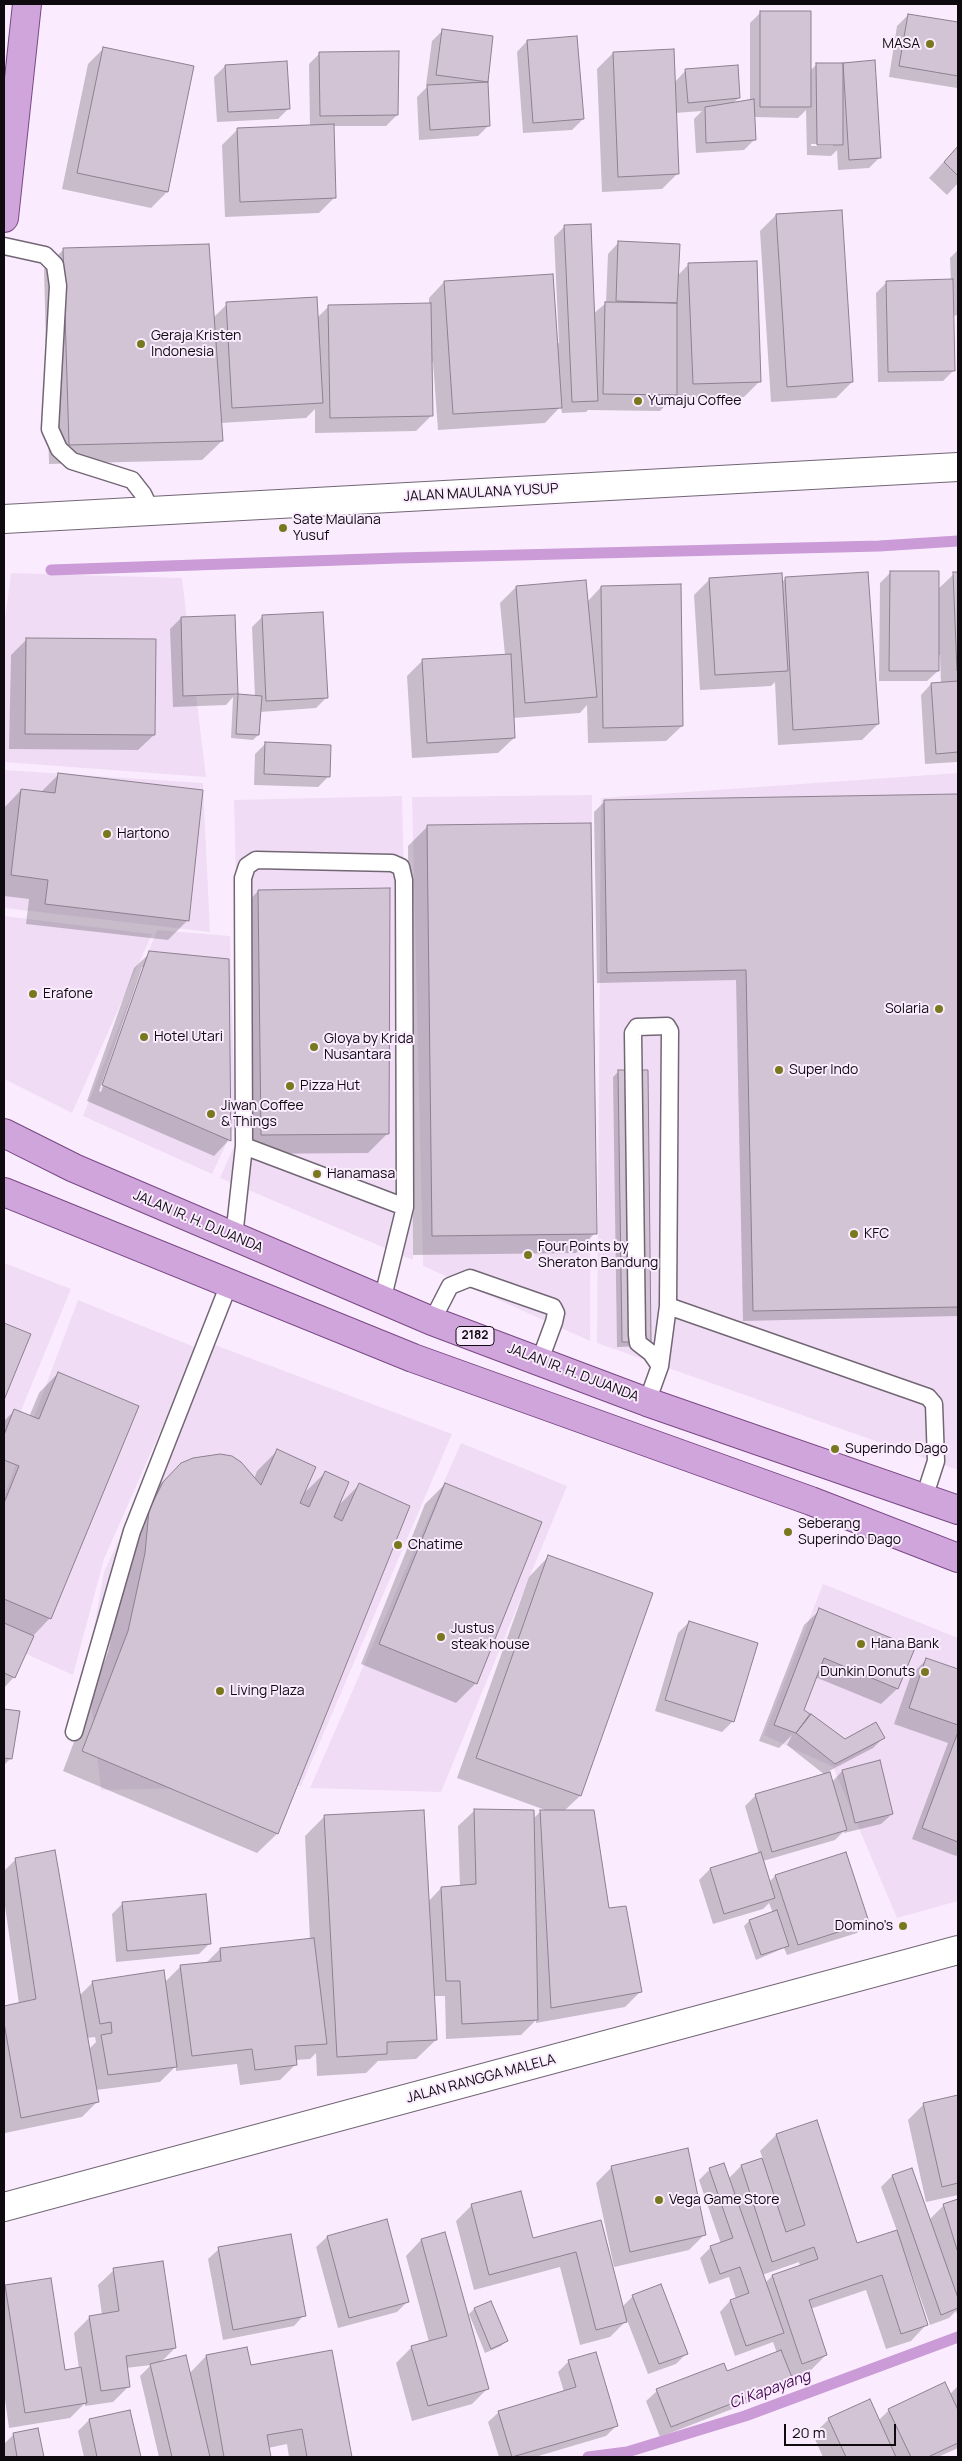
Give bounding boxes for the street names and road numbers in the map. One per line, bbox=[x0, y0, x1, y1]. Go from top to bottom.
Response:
street label: JALAN MAULANA YUSUP bbox=[403, 481, 559, 505]
street label: JALAN IR. H. DJUANDA bbox=[130, 1187, 266, 1257]
road number: 2182 bbox=[456, 1326, 494, 1345]
street label: JALAN IR. H. DJUANDA bbox=[505, 1340, 641, 1406]
street label: JALAN RANGGA MALELA bbox=[405, 2051, 557, 2107]

